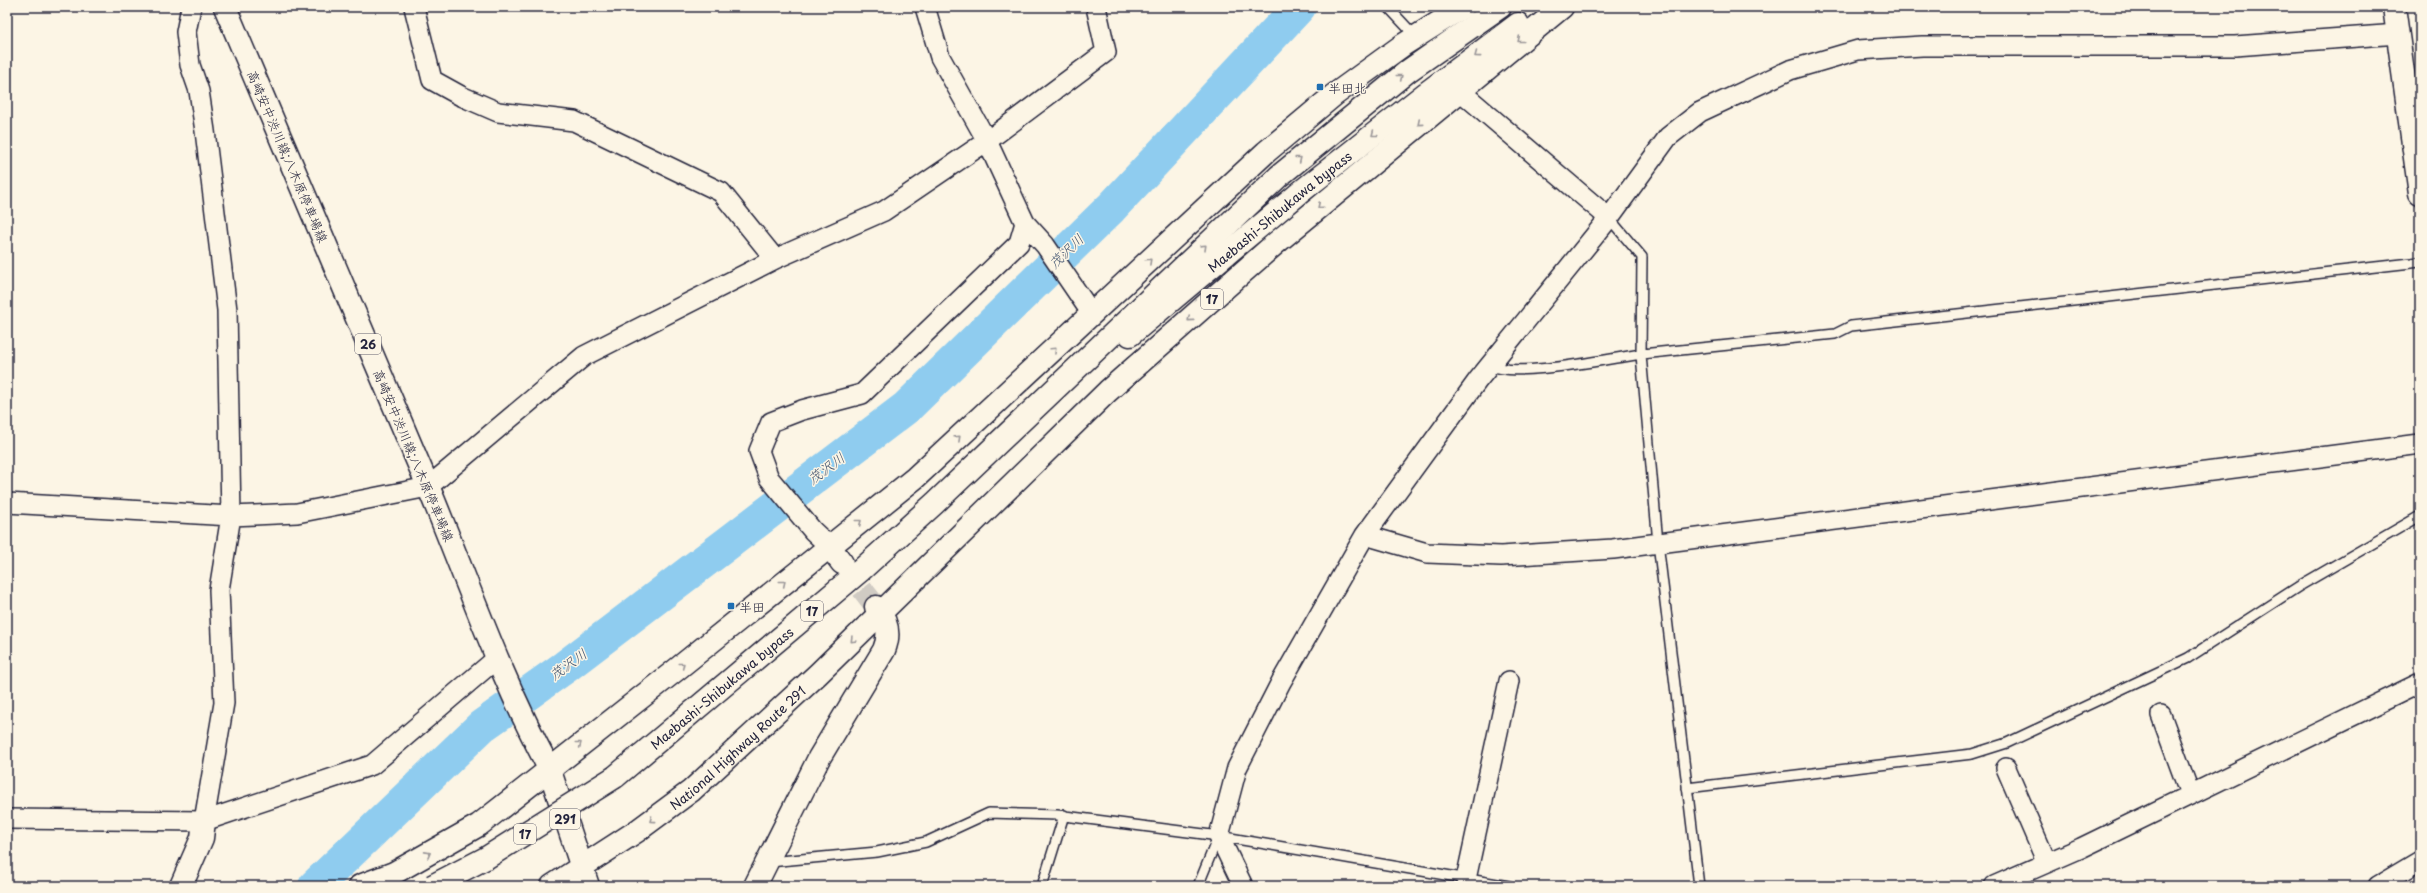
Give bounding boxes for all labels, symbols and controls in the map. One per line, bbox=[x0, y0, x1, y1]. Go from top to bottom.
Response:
one-way arrow bbox=[1518, 36, 1525, 43]
one-way arrow bbox=[1474, 50, 1481, 57]
street label: 高崎安中渋川線;八木原停車場線 bbox=[243, 67, 333, 246]
one-way arrow bbox=[1396, 75, 1403, 82]
place label: 半田北 bbox=[1328, 78, 1367, 97]
marker: 半田北 bbox=[1315, 82, 1325, 92]
one-way arrow bbox=[1417, 118, 1425, 125]
one-way arrow bbox=[1371, 129, 1378, 136]
street label: Maebashi-Shibukawa bypass bbox=[1203, 146, 1355, 276]
one-way arrow bbox=[1295, 157, 1302, 164]
one-way arrow bbox=[1318, 202, 1325, 209]
water label: 茂沢川 bbox=[1044, 229, 1088, 273]
one-way arrow bbox=[1199, 244, 1207, 252]
one-way arrow bbox=[1144, 258, 1152, 266]
road number: 17 bbox=[1201, 289, 1223, 309]
one-way arrow bbox=[1187, 314, 1195, 321]
road number: 26 bbox=[355, 334, 381, 354]
one-way arrow bbox=[1049, 347, 1056, 354]
street label: 高崎安中渋川線;八木原停車場線 bbox=[369, 366, 459, 545]
one-way arrow bbox=[953, 435, 961, 443]
water label: 茂沢川 bbox=[803, 447, 849, 489]
one-way arrow bbox=[855, 520, 862, 527]
one-way arrow bbox=[778, 580, 785, 587]
place label: 半田 bbox=[739, 597, 765, 616]
marker: 半田 bbox=[726, 601, 736, 611]
road number: 17 bbox=[801, 601, 823, 621]
street label: Maebashi-Shibukawa bypass bbox=[646, 622, 797, 753]
one-way arrow bbox=[850, 635, 858, 643]
water label: 茂沢川 bbox=[545, 643, 591, 685]
one-way arrow bbox=[678, 662, 685, 669]
street label: National Highway Route 291 bbox=[665, 681, 809, 814]
one-way arrow bbox=[575, 742, 582, 749]
road number: 291 bbox=[550, 809, 580, 829]
one-way arrow bbox=[650, 815, 657, 822]
road number: 17 bbox=[514, 824, 536, 844]
one-way arrow bbox=[423, 851, 431, 859]

